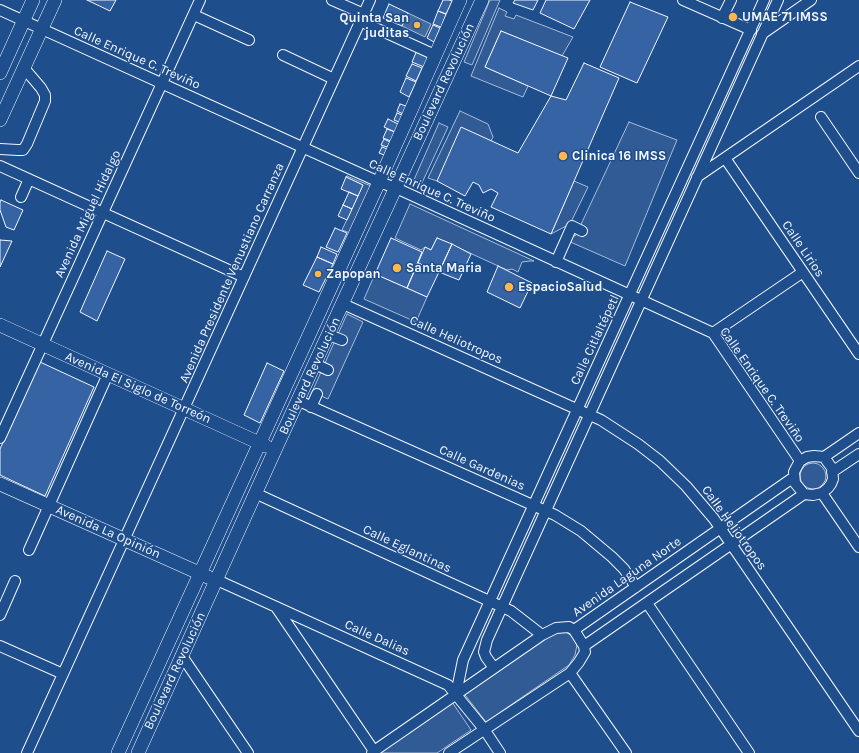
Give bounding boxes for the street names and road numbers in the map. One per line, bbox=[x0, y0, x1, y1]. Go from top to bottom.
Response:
street label: Boulevard Revolución bbox=[410, 21, 478, 143]
street label: Calle Enrique C. Treviño bbox=[71, 23, 203, 93]
street label: Avenida Miguel Hidalgo bbox=[52, 148, 124, 280]
street label: Calle Enrique C. Treviño bbox=[366, 156, 498, 226]
street label: Avenida Presidente Venustiano Carranza bbox=[176, 161, 288, 385]
street label: Calle Lirios bbox=[778, 218, 828, 280]
street label: Calle Citlaltépetl bbox=[567, 292, 623, 388]
street label: Calle Heliotropos bbox=[407, 312, 505, 368]
street label: Boulevard Revolución bbox=[276, 315, 344, 437]
street label: Calle Enrique C. Treviño bbox=[716, 324, 808, 446]
street label: Avenida El Siglo de Torreón bbox=[63, 349, 213, 427]
street label: Calle Gardenias bbox=[437, 442, 527, 494]
street label: Calle Heliotropos bbox=[698, 483, 770, 573]
street label: Avenida La Opinión bbox=[53, 502, 163, 562]
street label: Calle Eglantinas bbox=[360, 522, 454, 576]
street label: Avenida Laguna Norte bbox=[570, 534, 684, 620]
street label: Boulevard Revolución bbox=[141, 610, 209, 732]
street label: Calle Dalias bbox=[342, 617, 412, 659]

